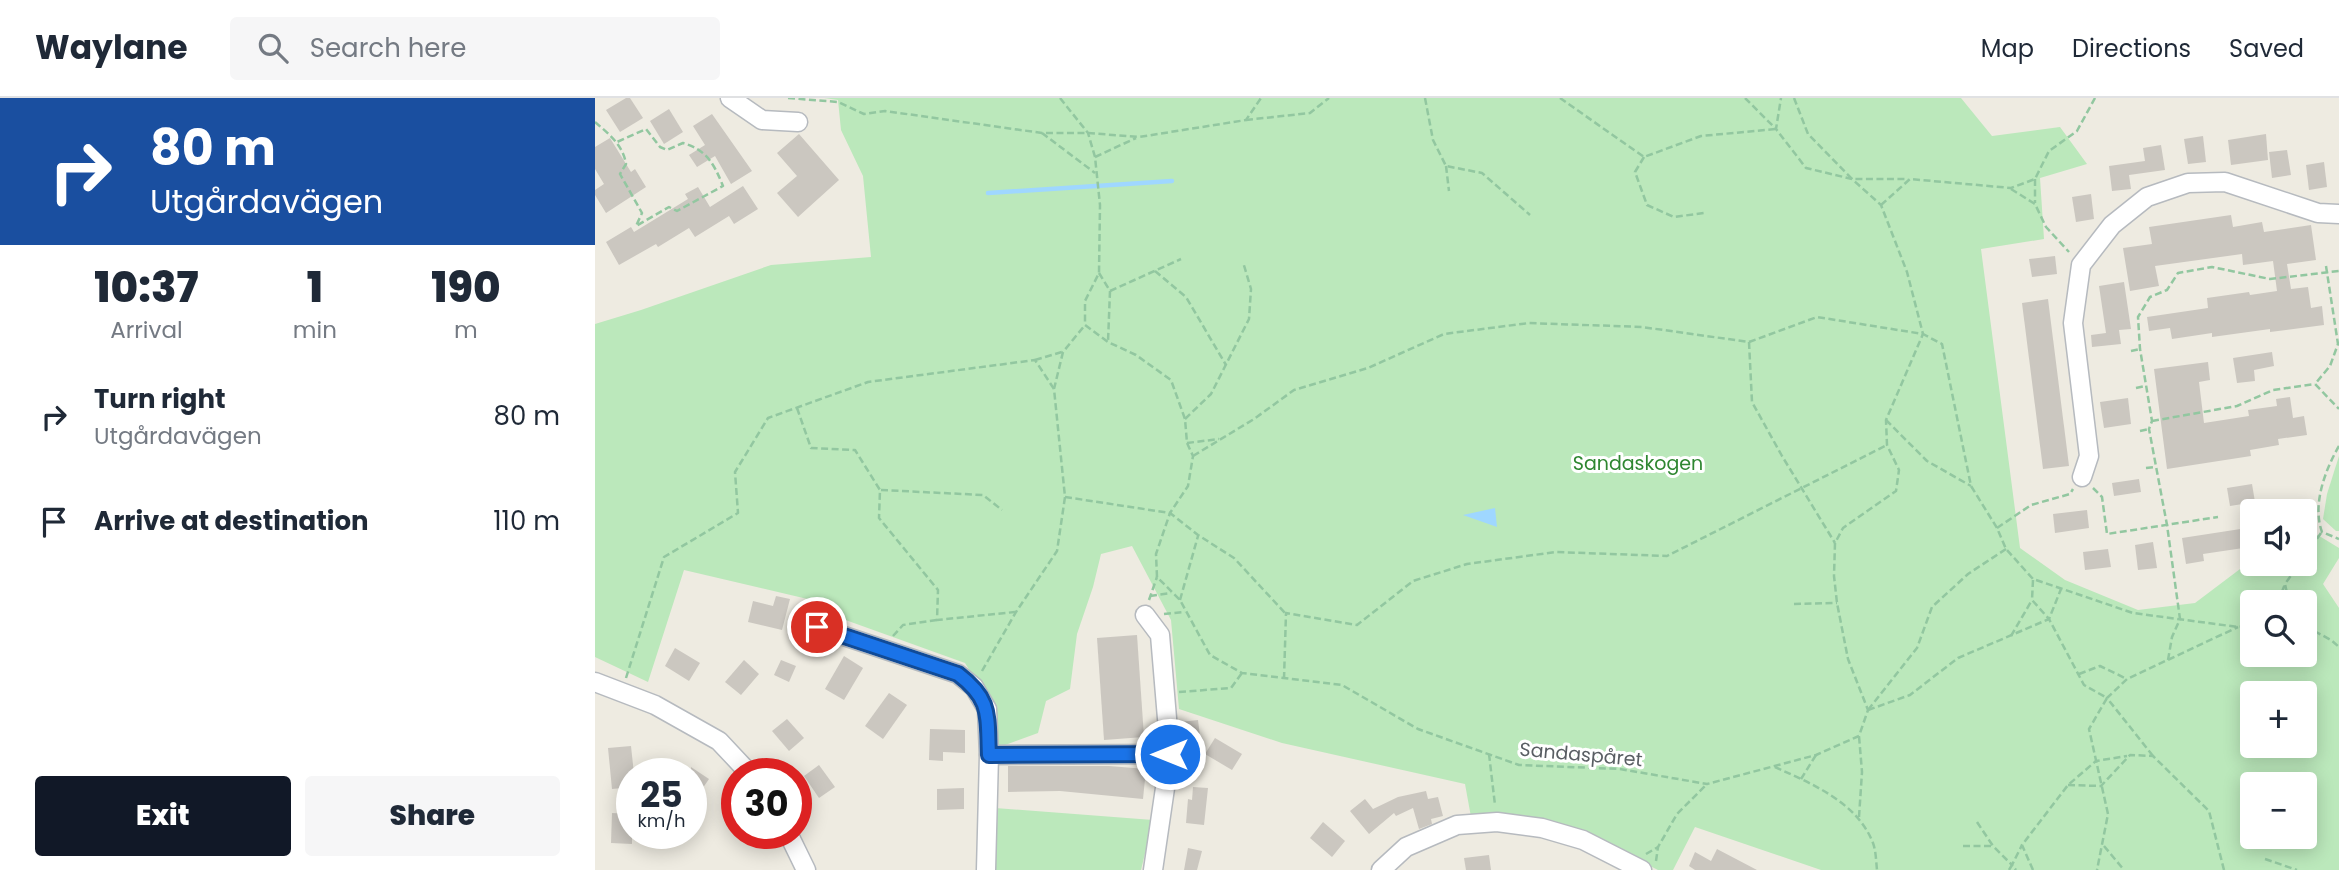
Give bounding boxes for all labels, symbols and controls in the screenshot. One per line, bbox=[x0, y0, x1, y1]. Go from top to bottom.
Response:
search box bbox=[230, 17, 720, 80]
text: Waylane bbox=[35, 24, 188, 71]
icon: search bbox=[254, 29, 292, 67]
text: Search here bbox=[310, 30, 466, 66]
text: Map bbox=[1981, 32, 2034, 65]
text: Directions bbox=[2072, 32, 2191, 65]
text: Saved bbox=[2229, 32, 2304, 65]
text: 80 m bbox=[150, 114, 276, 182]
icon: right bbox=[35, 126, 126, 217]
text: Utgårdavägen bbox=[150, 179, 383, 224]
text: 10:37 bbox=[94, 258, 198, 317]
text: 1 bbox=[307, 258, 323, 317]
text: 190 bbox=[431, 258, 501, 317]
text: Arrival bbox=[110, 314, 183, 346]
text: min bbox=[293, 314, 337, 346]
text: m bbox=[454, 314, 478, 346]
text: Turn right bbox=[94, 381, 226, 417]
icon: right bbox=[35, 398, 73, 436]
text: 80 m bbox=[494, 398, 560, 434]
text: Utgårdavägen bbox=[94, 420, 262, 452]
park label: Sandaskogen bbox=[1573, 450, 1703, 477]
map controls bbox=[2240, 499, 2317, 849]
button: sound bbox=[2240, 499, 2317, 576]
icon: arrive bbox=[35, 503, 73, 541]
text: Arrive at destination bbox=[94, 503, 369, 539]
text: 110 m bbox=[493, 503, 560, 539]
button: search bbox=[2240, 590, 2317, 667]
pin bbox=[787, 597, 847, 657]
icon: arrive bbox=[798, 608, 836, 646]
button: + bbox=[2240, 681, 2317, 758]
position arrow bbox=[1133, 717, 1207, 791]
street label: Sandaspåret bbox=[1518, 736, 1644, 773]
speed limit sign: 30 bbox=[721, 758, 812, 849]
text: 25 bbox=[640, 770, 683, 819]
button: − bbox=[2240, 772, 2317, 849]
button: Exit bbox=[35, 776, 291, 856]
button: Share bbox=[305, 776, 560, 856]
text: km/h bbox=[638, 808, 685, 833]

